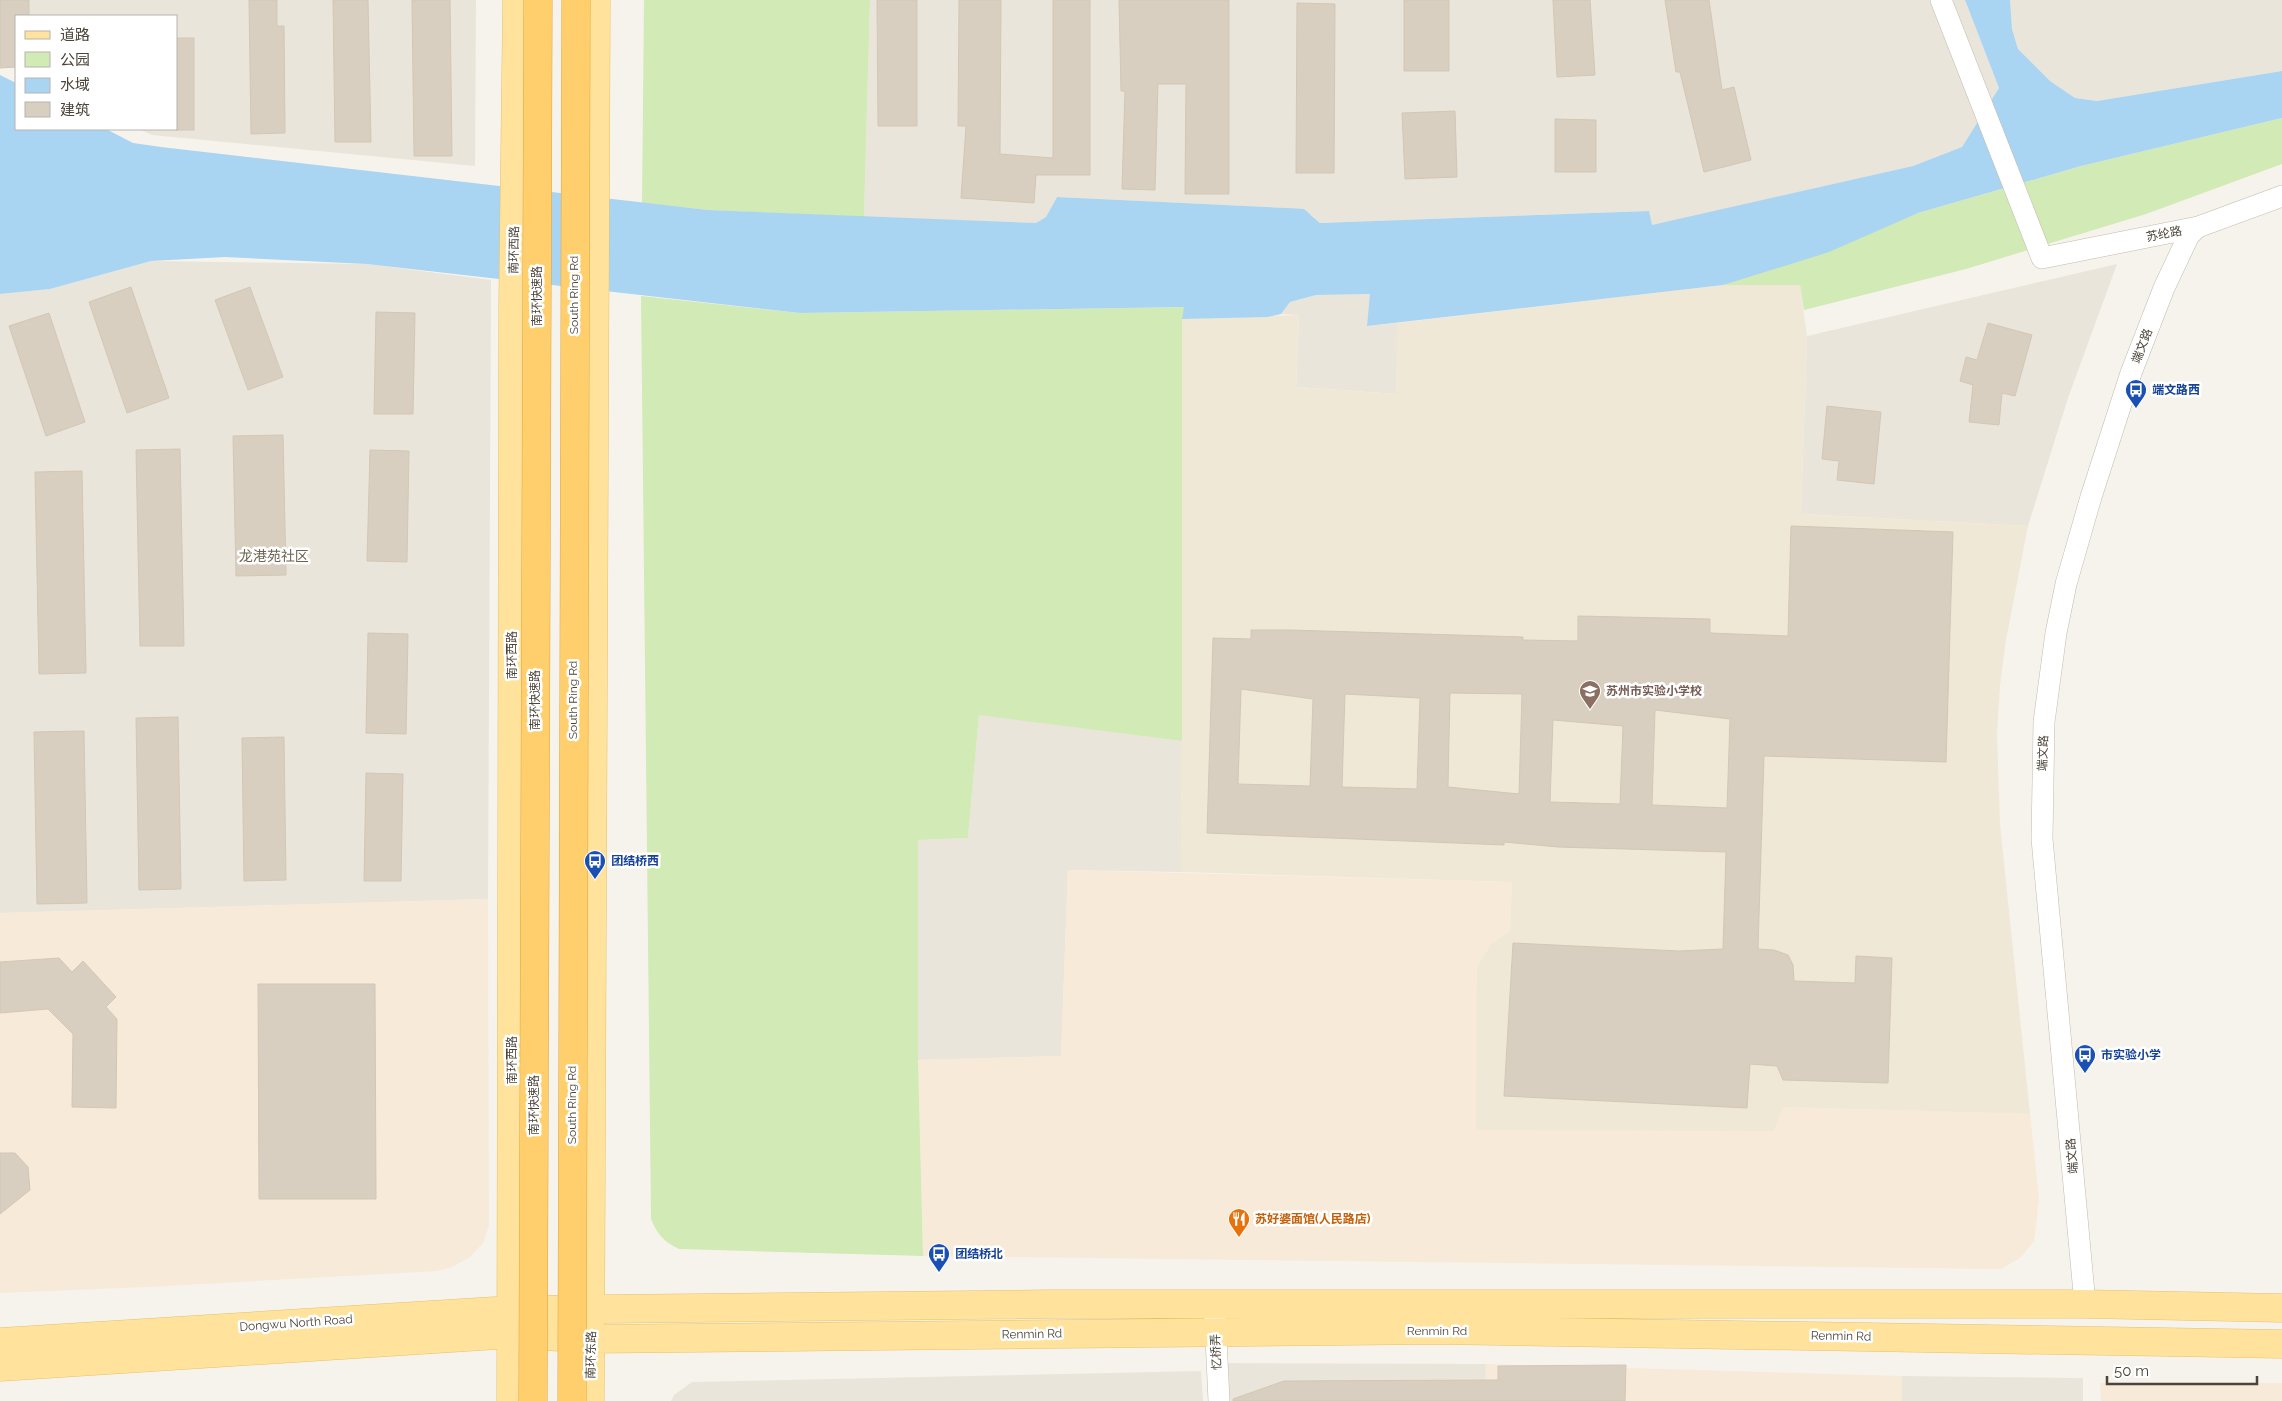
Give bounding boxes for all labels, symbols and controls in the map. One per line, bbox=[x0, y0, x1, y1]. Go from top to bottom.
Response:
legend bbox=[15, 15, 178, 130]
text: 道路 bbox=[60, 26, 90, 44]
text: 公园 bbox=[60, 51, 90, 69]
text: 水域 bbox=[60, 76, 90, 94]
text: 建筑 bbox=[60, 101, 90, 119]
street label: 苏纶路 bbox=[2145, 224, 2183, 244]
street label: 南环西路 bbox=[507, 226, 521, 274]
street label: South Ring Rd bbox=[567, 256, 581, 334]
street label: 南环快速路 bbox=[530, 266, 544, 326]
street label: 端文路 bbox=[2129, 327, 2155, 365]
bus stop icon: 端文路西 bbox=[2124, 378, 2148, 409]
place label: 端文路西 bbox=[2152, 383, 2200, 397]
district label: 龙港苑社区 bbox=[239, 548, 309, 564]
street label: 南环西路 bbox=[505, 631, 519, 679]
street label: South Ring Rd bbox=[566, 661, 580, 739]
street label: 南环快速路 bbox=[528, 670, 542, 730]
school or university icon: 苏州市实验小学校 bbox=[1578, 679, 1602, 710]
place label: 苏州市实验小学校 bbox=[1606, 684, 1702, 698]
street label: 端文路 bbox=[2035, 735, 2051, 771]
bus stop icon: 团结桥西 bbox=[583, 849, 607, 880]
place label: 团结桥西 bbox=[611, 854, 659, 868]
street label: 南环西路 bbox=[505, 1036, 519, 1084]
bus stop icon: 市实验小学 bbox=[2073, 1043, 2097, 1074]
place label: 市实验小学 bbox=[2101, 1048, 2161, 1062]
street label: South Ring Rd bbox=[565, 1066, 579, 1144]
street label: 南环快速路 bbox=[527, 1075, 541, 1135]
street label: 端文路 bbox=[2063, 1137, 2081, 1175]
restaurant icon: 苏好婆面馆(人民路店) bbox=[1227, 1207, 1251, 1238]
place label: 苏好婆面馆(人民路店) bbox=[1255, 1212, 1371, 1226]
bus stop icon: 团结桥北 bbox=[927, 1242, 951, 1273]
place label: 团结桥北 bbox=[955, 1247, 1003, 1261]
street label: Dongwu North Road bbox=[239, 1312, 353, 1334]
street label: Renmin Rd bbox=[1407, 1324, 1467, 1338]
street label: Renmin Rd bbox=[1002, 1326, 1062, 1342]
street label: Renmin Rd bbox=[1811, 1328, 1871, 1344]
street label: 南环东路 bbox=[584, 1331, 598, 1379]
street label: 忆桥弄 bbox=[1208, 1334, 1224, 1370]
scale bar bbox=[2107, 1354, 2257, 1386]
text: 50 m bbox=[2114, 1362, 2149, 1380]

